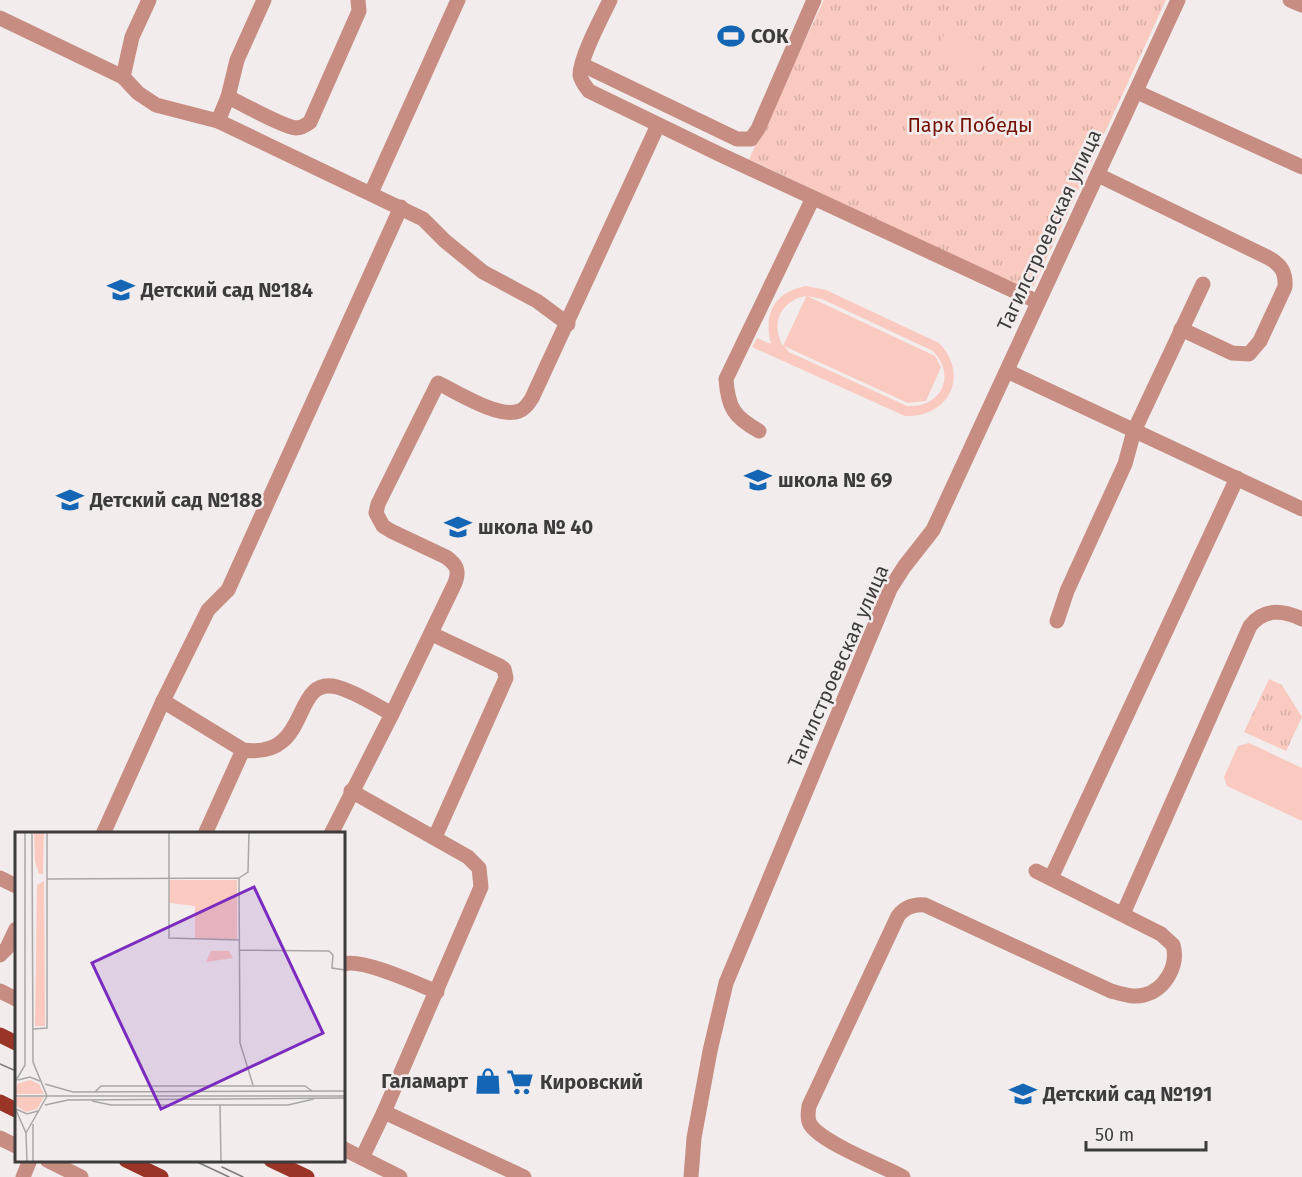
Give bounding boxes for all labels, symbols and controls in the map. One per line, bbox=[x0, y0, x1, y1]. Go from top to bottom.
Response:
sports icon: СОК bbox=[716, 21, 746, 51]
place label: СОК bbox=[751, 24, 789, 48]
park label: Парк Победы bbox=[907, 113, 1033, 137]
street label: Тагилстроевская улица bbox=[992, 126, 1106, 334]
school or university icon: Детский сад №184 bbox=[106, 275, 136, 305]
place label: Детский сад №184 bbox=[140, 278, 313, 302]
school or university icon: школа № 69 bbox=[743, 465, 773, 495]
place label: школа № 69 bbox=[778, 468, 893, 492]
school or university icon: Детский сад №188 bbox=[55, 485, 85, 515]
place label: Детский сад №188 bbox=[89, 488, 263, 512]
school or university icon: школа № 40 bbox=[443, 512, 473, 542]
place label: школа № 40 bbox=[478, 515, 593, 539]
street label: Тагилстроевская улица bbox=[782, 561, 894, 771]
inset map bbox=[15, 832, 345, 1162]
shop icon: Галамарт bbox=[473, 1066, 503, 1096]
supermarket icon: Кировский bbox=[505, 1067, 535, 1097]
place label: Галамарт bbox=[381, 1069, 469, 1093]
place label: Кировский bbox=[540, 1070, 643, 1094]
school or university icon: Детский сад №191 bbox=[1008, 1079, 1038, 1109]
place label: Детский сад №191 bbox=[1042, 1082, 1212, 1106]
scale bar bbox=[1086, 1114, 1206, 1152]
text: 50 m bbox=[1095, 1124, 1134, 1146]

